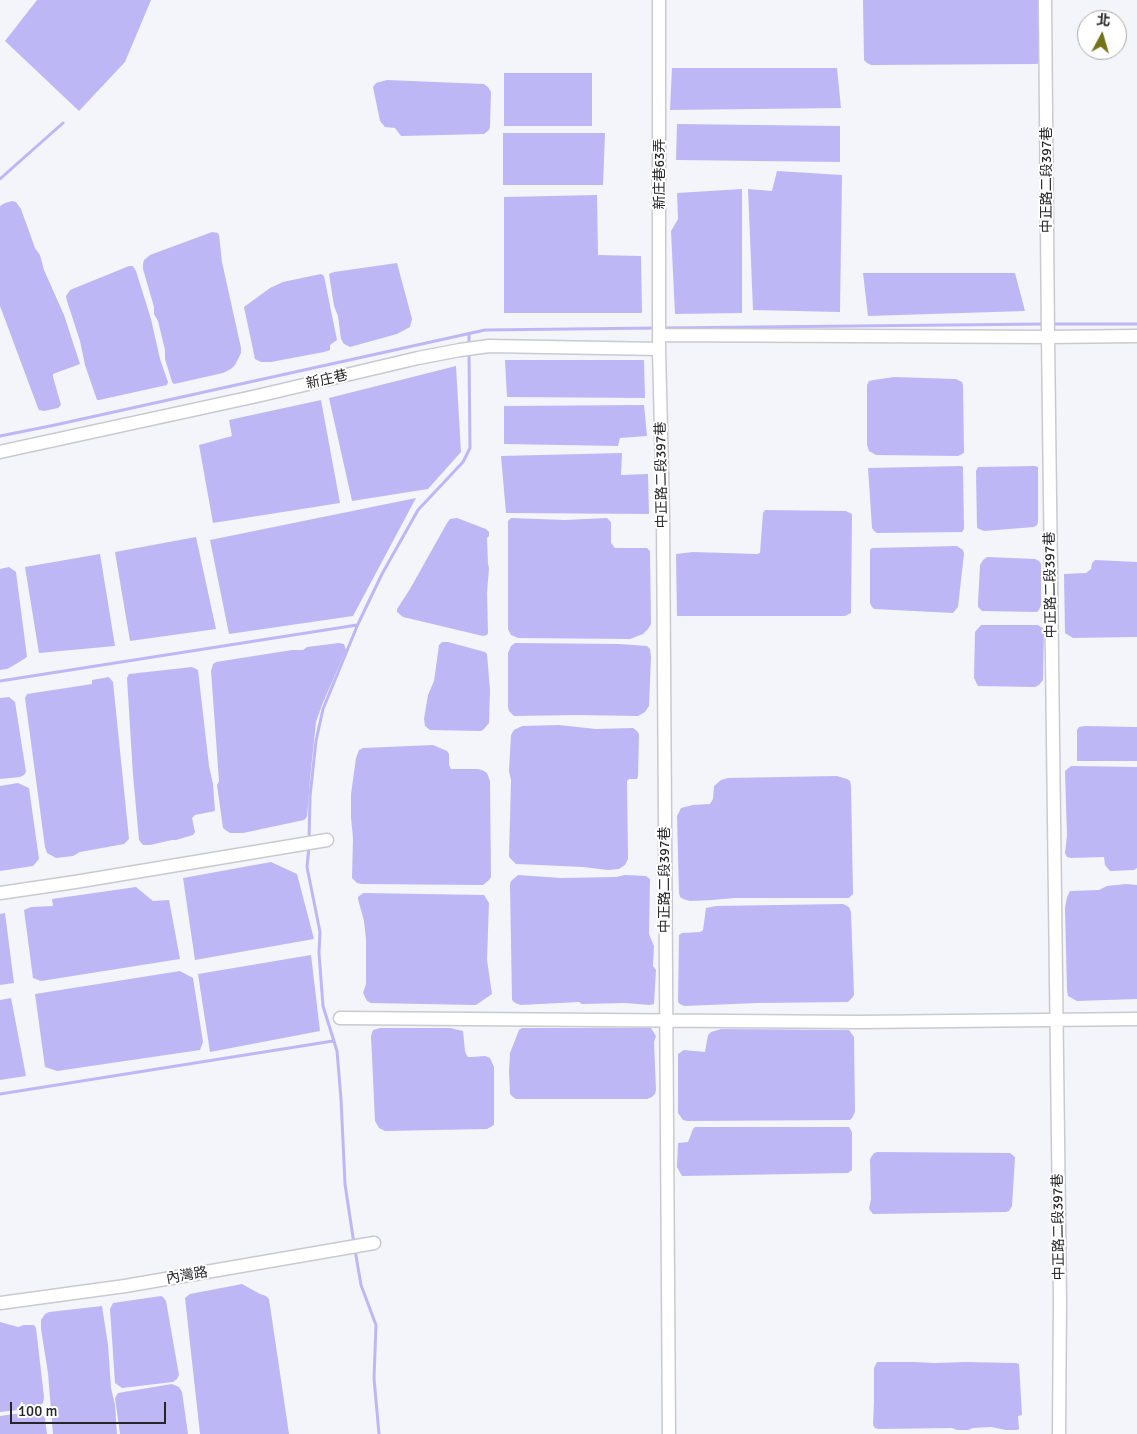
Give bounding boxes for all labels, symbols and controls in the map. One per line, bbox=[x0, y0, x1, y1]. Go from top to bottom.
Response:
north arrow bbox=[1077, 10, 1127, 60]
text: 北 bbox=[1096, 11, 1111, 30]
street label: 中正路二段397巷 bbox=[1039, 127, 1055, 233]
street label: 新庄巷63弄 bbox=[652, 138, 668, 210]
street label: 新庄巷 bbox=[305, 367, 349, 393]
street label: 中正路二段397巷 bbox=[653, 422, 671, 528]
street label: 中正路二段397巷 bbox=[1042, 532, 1060, 638]
street label: 中正路二段397巷 bbox=[657, 827, 673, 933]
street label: 中正路二段397巷 bbox=[1050, 1174, 1068, 1280]
street label: 內灣路 bbox=[165, 1264, 209, 1288]
scale bar bbox=[12, 1392, 169, 1424]
text: 100 m bbox=[18, 1402, 58, 1420]

